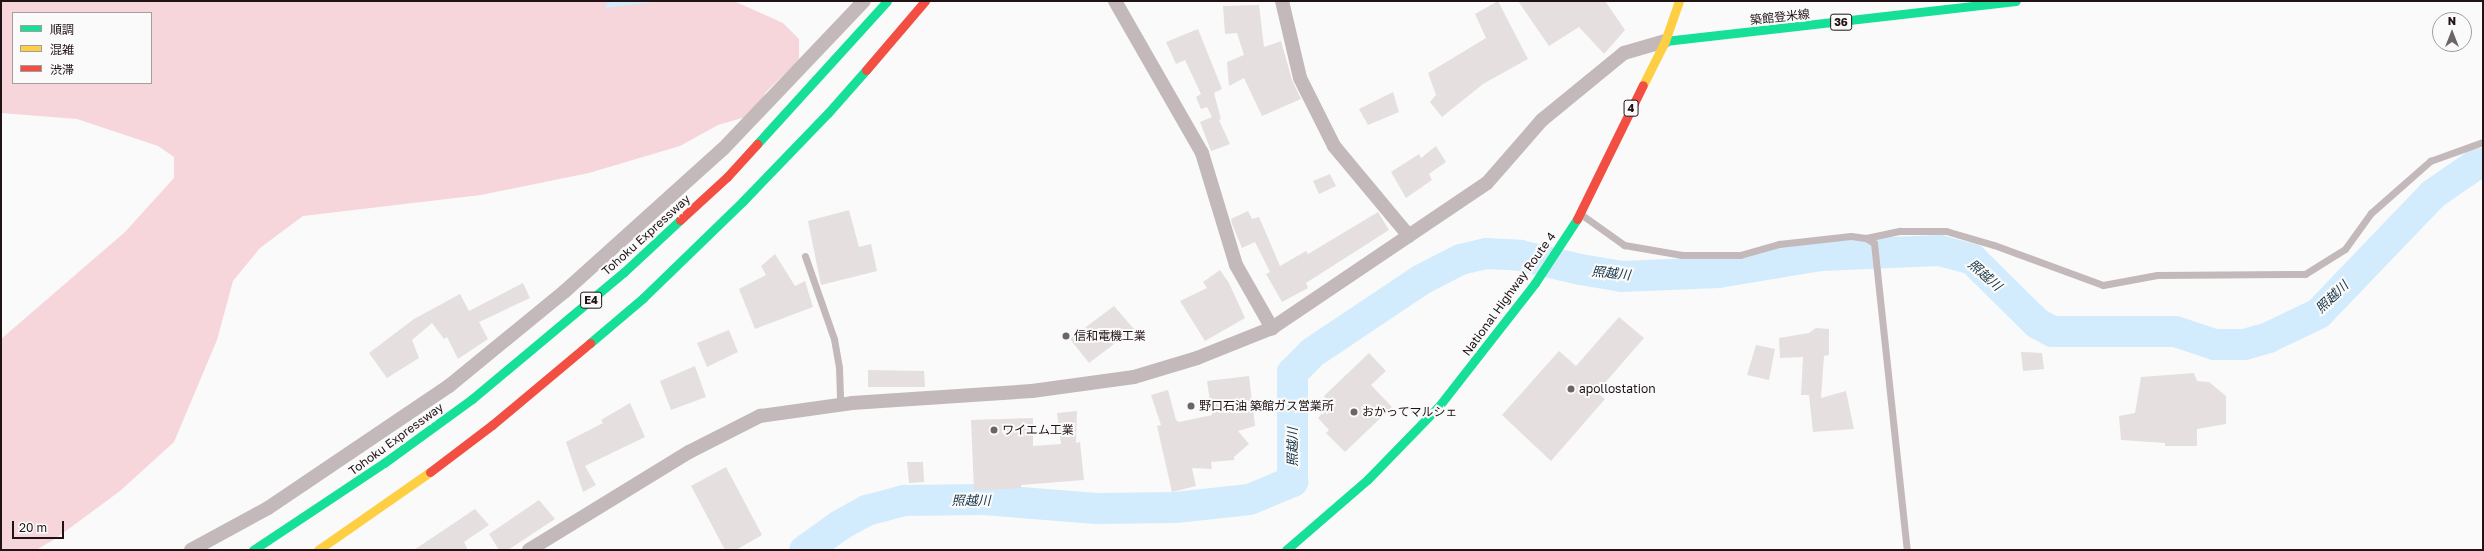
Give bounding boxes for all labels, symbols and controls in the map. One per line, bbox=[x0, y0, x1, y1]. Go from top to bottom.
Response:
street label: 築館登米線 bbox=[1749, 7, 1811, 27]
legend bbox=[12, 12, 152, 84]
north arrow bbox=[2432, 12, 2472, 52]
road number: 36 bbox=[1830, 13, 1852, 31]
text: N bbox=[2448, 14, 2456, 27]
text: 順調 bbox=[50, 22, 74, 37]
text: 混雑 bbox=[50, 42, 74, 57]
text: 渋滞 bbox=[50, 62, 74, 77]
road number: 4 bbox=[1623, 99, 1639, 117]
street label: Tohoku Expressway bbox=[599, 192, 693, 278]
street label: National Highway Route 4 bbox=[1459, 229, 1559, 359]
water label: 照越川 bbox=[1965, 256, 2005, 294]
water label: 照越川 bbox=[1591, 263, 1631, 283]
water label: 照越川 bbox=[2313, 278, 2351, 316]
road number: E4 bbox=[580, 291, 602, 309]
place label: 信和電機工業 bbox=[1074, 329, 1146, 343]
marker: 信和電機工業 bbox=[1061, 331, 1071, 341]
place label: apollostation bbox=[1579, 382, 1656, 396]
marker: apollostation bbox=[1566, 384, 1576, 394]
place label: 野口石油 築館ガス営業所 bbox=[1199, 399, 1334, 413]
street label: Tohoku Expressway bbox=[346, 400, 446, 478]
marker: 野口石油 築館ガス営業所 bbox=[1186, 401, 1196, 411]
place label: おかってマルシェ bbox=[1362, 405, 1458, 419]
marker: おかってマルシェ bbox=[1349, 407, 1359, 417]
place label: ワイエム工業 bbox=[1002, 423, 1074, 437]
marker: ワイエム工業 bbox=[989, 425, 999, 435]
water label: 照越川 bbox=[1284, 428, 1300, 466]
water label: 照越川 bbox=[952, 492, 990, 508]
scale bar bbox=[14, 513, 66, 539]
text: 20 m bbox=[19, 520, 47, 535]

